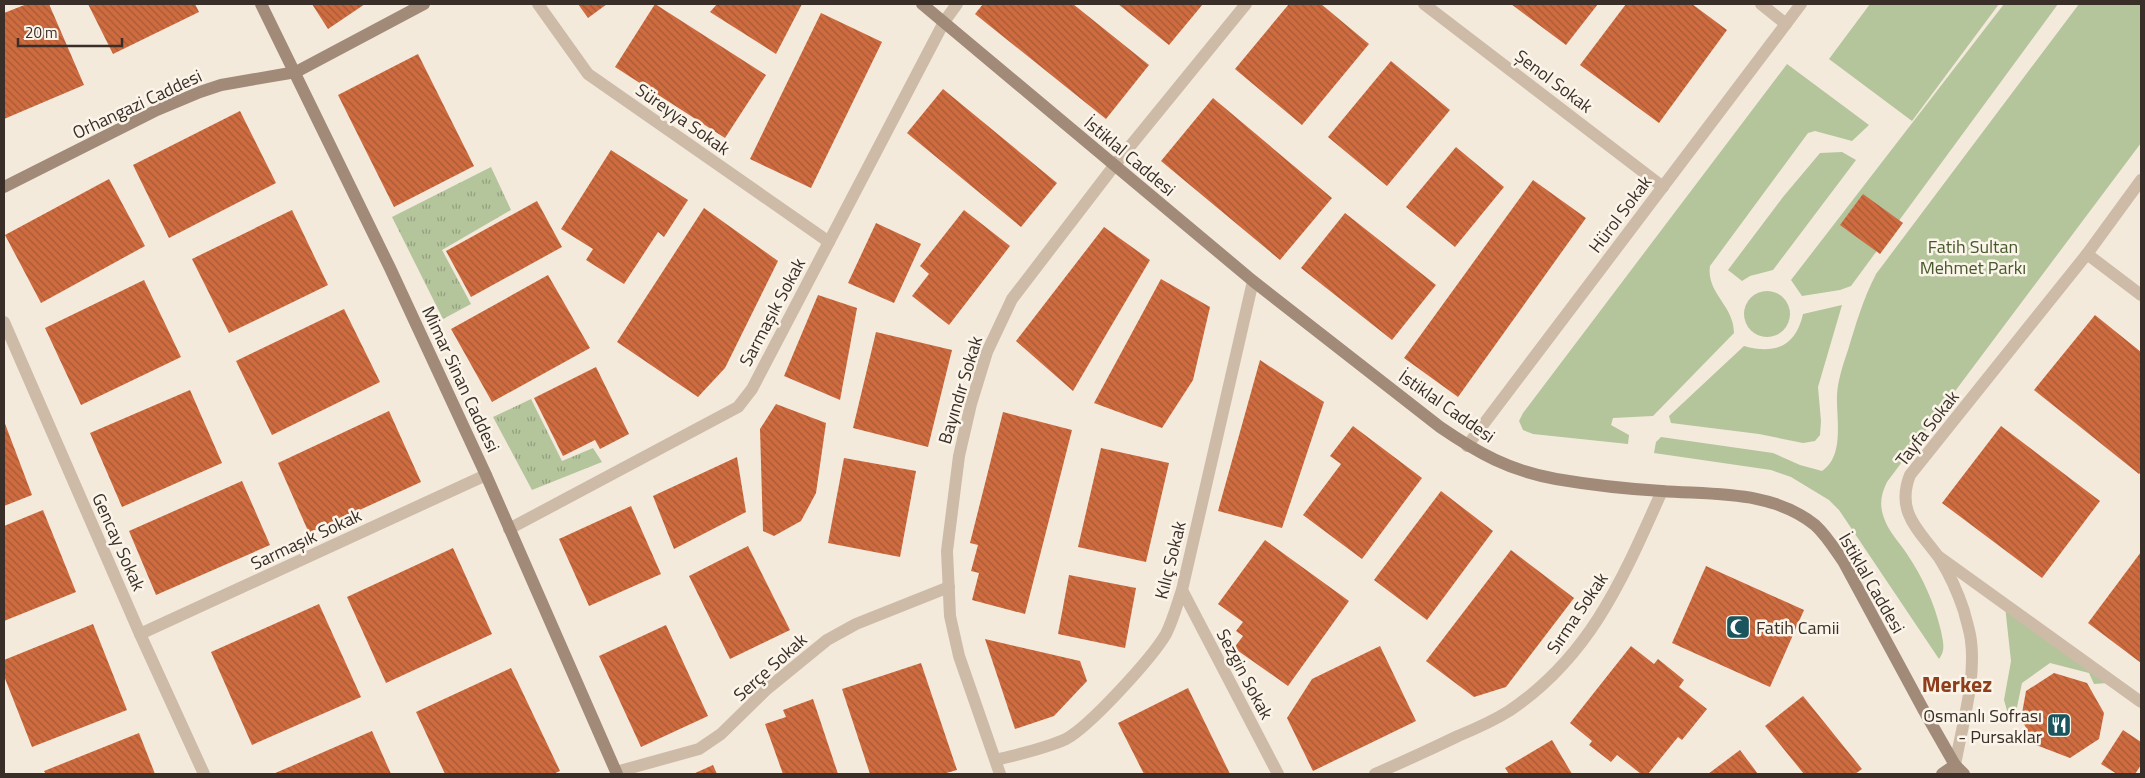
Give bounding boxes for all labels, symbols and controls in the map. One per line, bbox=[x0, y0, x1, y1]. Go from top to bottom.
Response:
scale bar bbox=[18, 15, 121, 47]
text: 20 m bbox=[25, 21, 58, 44]
street label: Şenol Sokak bbox=[1509, 43, 1599, 120]
street label: Orhangazi Caddesi bbox=[68, 62, 206, 146]
street label: Süreyya Sokak bbox=[630, 76, 736, 162]
street label: İstiklal Caddesi bbox=[1078, 110, 1182, 202]
street label: Hürol Sokak bbox=[1582, 169, 1658, 258]
park label: Fatih Sultan Mehmet Parkı bbox=[1920, 233, 2026, 281]
street label: Sarmaşık Sokak bbox=[732, 253, 812, 371]
street label: Mimar Sinan Caddesi bbox=[415, 301, 507, 457]
street label: Bayındır Sokak bbox=[931, 332, 989, 447]
street label: İstiklal Caddesi bbox=[1393, 363, 1501, 449]
street label: Tayfa Sokak bbox=[1889, 384, 1966, 472]
street label: Gencay Sokak bbox=[85, 489, 153, 596]
street label: Sarmaşık Sokak bbox=[246, 501, 366, 576]
street label: Kılıç Sokak bbox=[1147, 518, 1193, 602]
street label: İstiklal Caddesi bbox=[1832, 528, 1912, 638]
street label: Sırma Sokak bbox=[1540, 566, 1615, 659]
mosque icon: Fatih Camii bbox=[1725, 614, 1751, 640]
place label: Fatih Camii bbox=[1756, 614, 1840, 641]
street label: Sezgin Sokak bbox=[1210, 624, 1280, 725]
street label: Serçe Sokak bbox=[727, 626, 813, 708]
district label: Merkez bbox=[1922, 667, 1992, 701]
place label: Osmanlı Sofrası - Pursaklar bbox=[1923, 702, 2042, 750]
restaurant icon: Osmanlı Sofrası - Pursaklar bbox=[2046, 712, 2072, 738]

